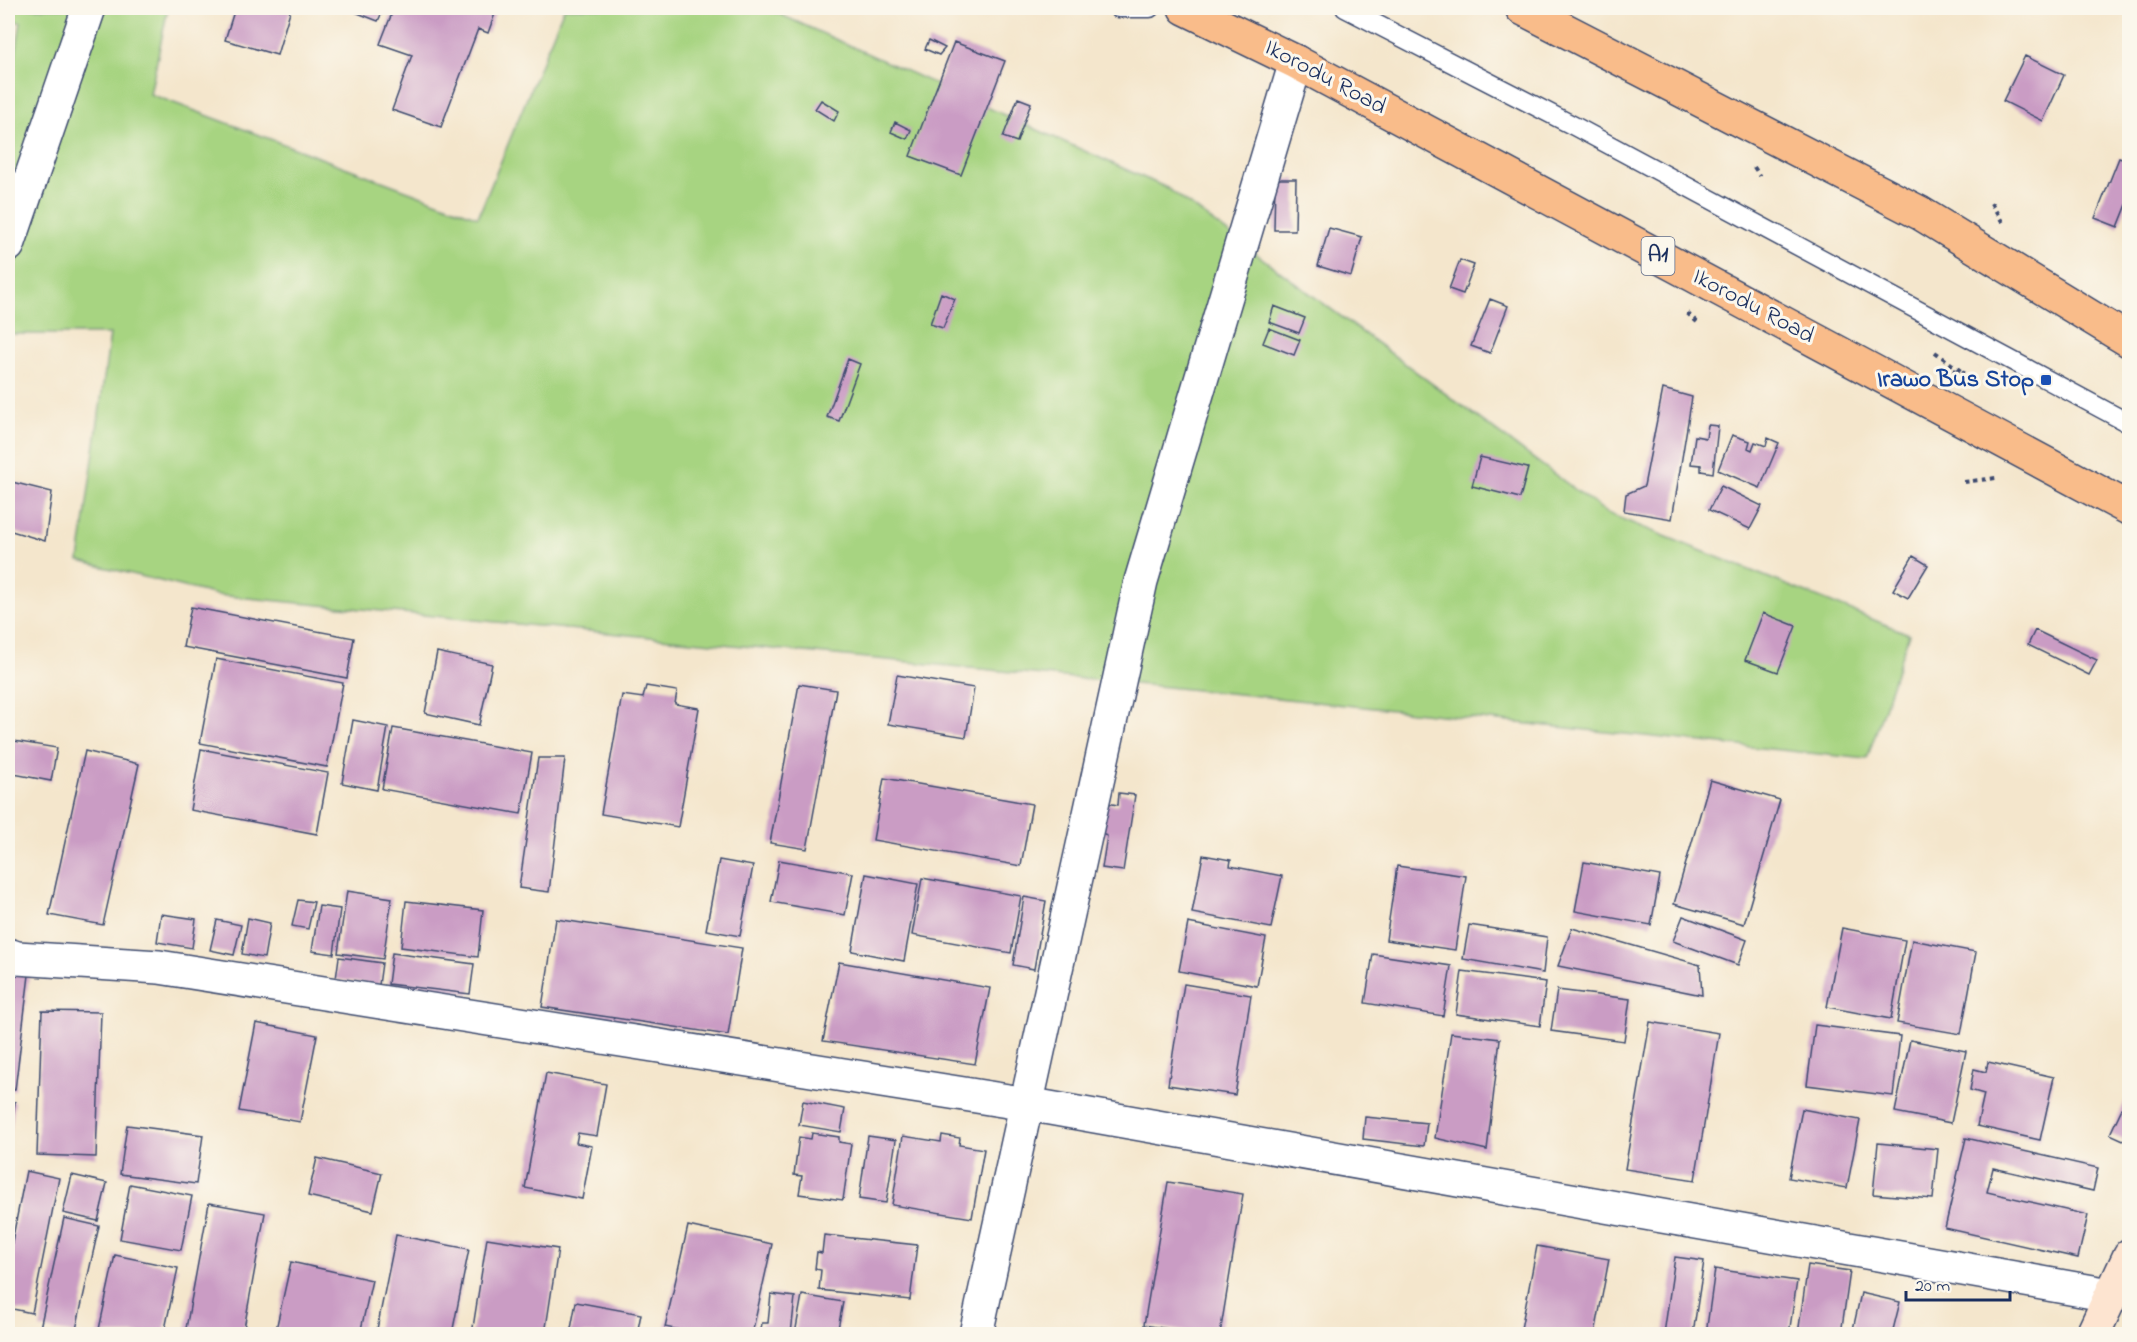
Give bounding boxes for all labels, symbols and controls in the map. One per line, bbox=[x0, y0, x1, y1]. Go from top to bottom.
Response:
street label: Ikorodu Road bbox=[1258, 31, 1393, 125]
road number: A1 bbox=[1642, 237, 1674, 275]
street label: Ikorodu Road bbox=[1686, 260, 1821, 354]
place label: Irawo Bus Stop bbox=[1877, 363, 2034, 398]
marker: Irawo Bus Stop bbox=[2039, 373, 2053, 387]
scale bar bbox=[1906, 1264, 2010, 1302]
text: 20 m bbox=[1915, 1274, 1950, 1300]

